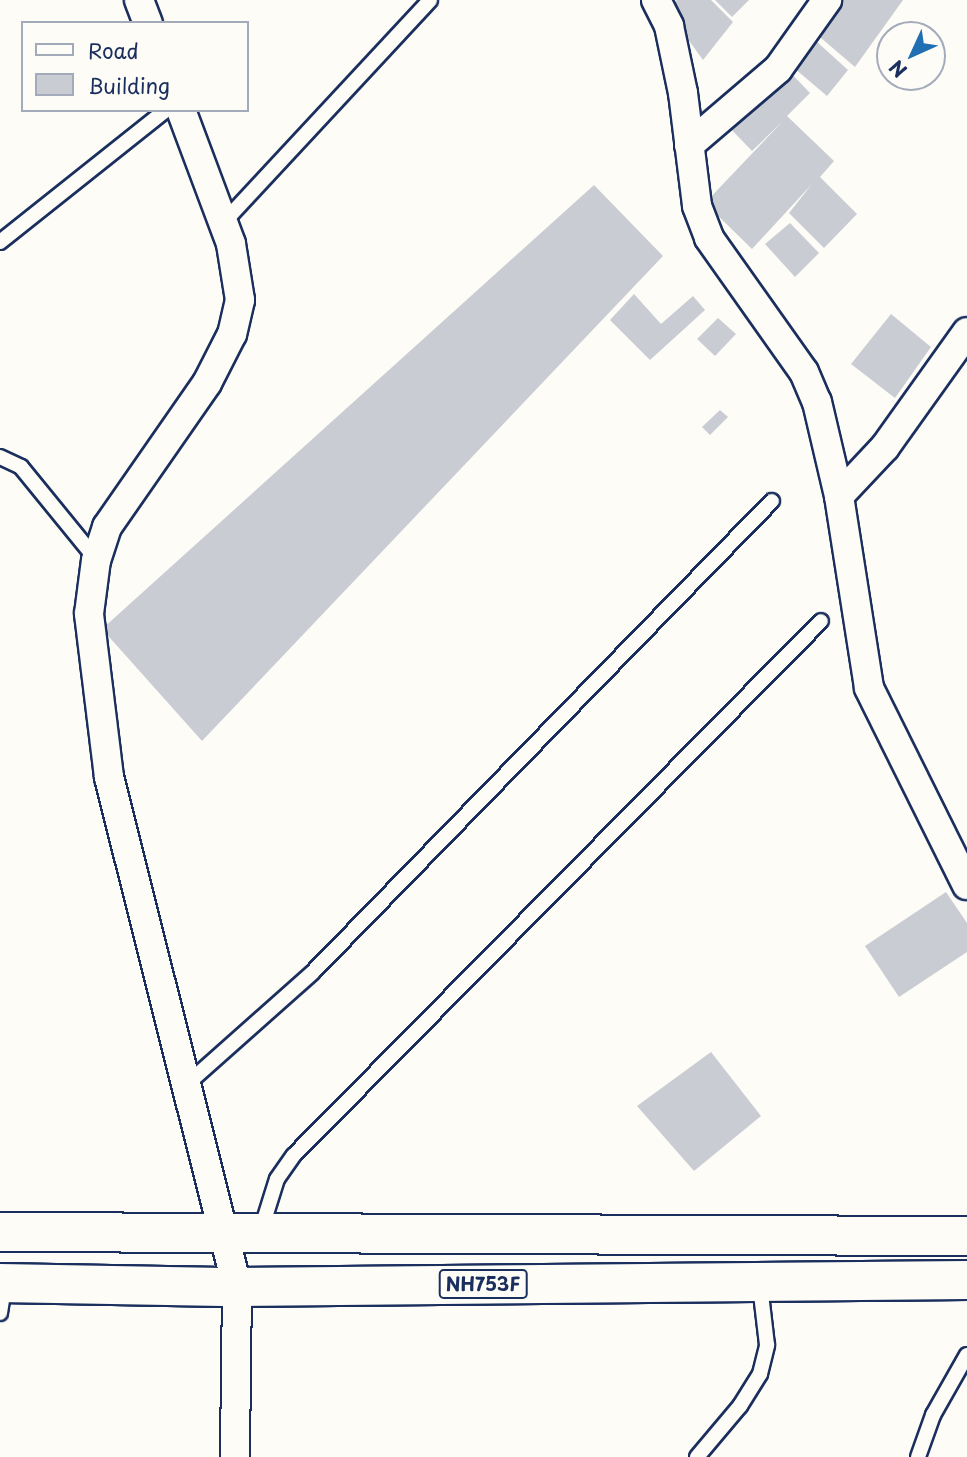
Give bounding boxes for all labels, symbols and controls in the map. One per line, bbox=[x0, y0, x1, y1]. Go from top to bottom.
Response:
legend bbox=[21, 21, 248, 112]
north arrow bbox=[876, 21, 946, 91]
text: Road bbox=[88, 34, 139, 66]
text: N bbox=[882, 54, 913, 85]
text: Building bbox=[88, 69, 170, 101]
road number: NH753F bbox=[438, 1268, 528, 1300]

